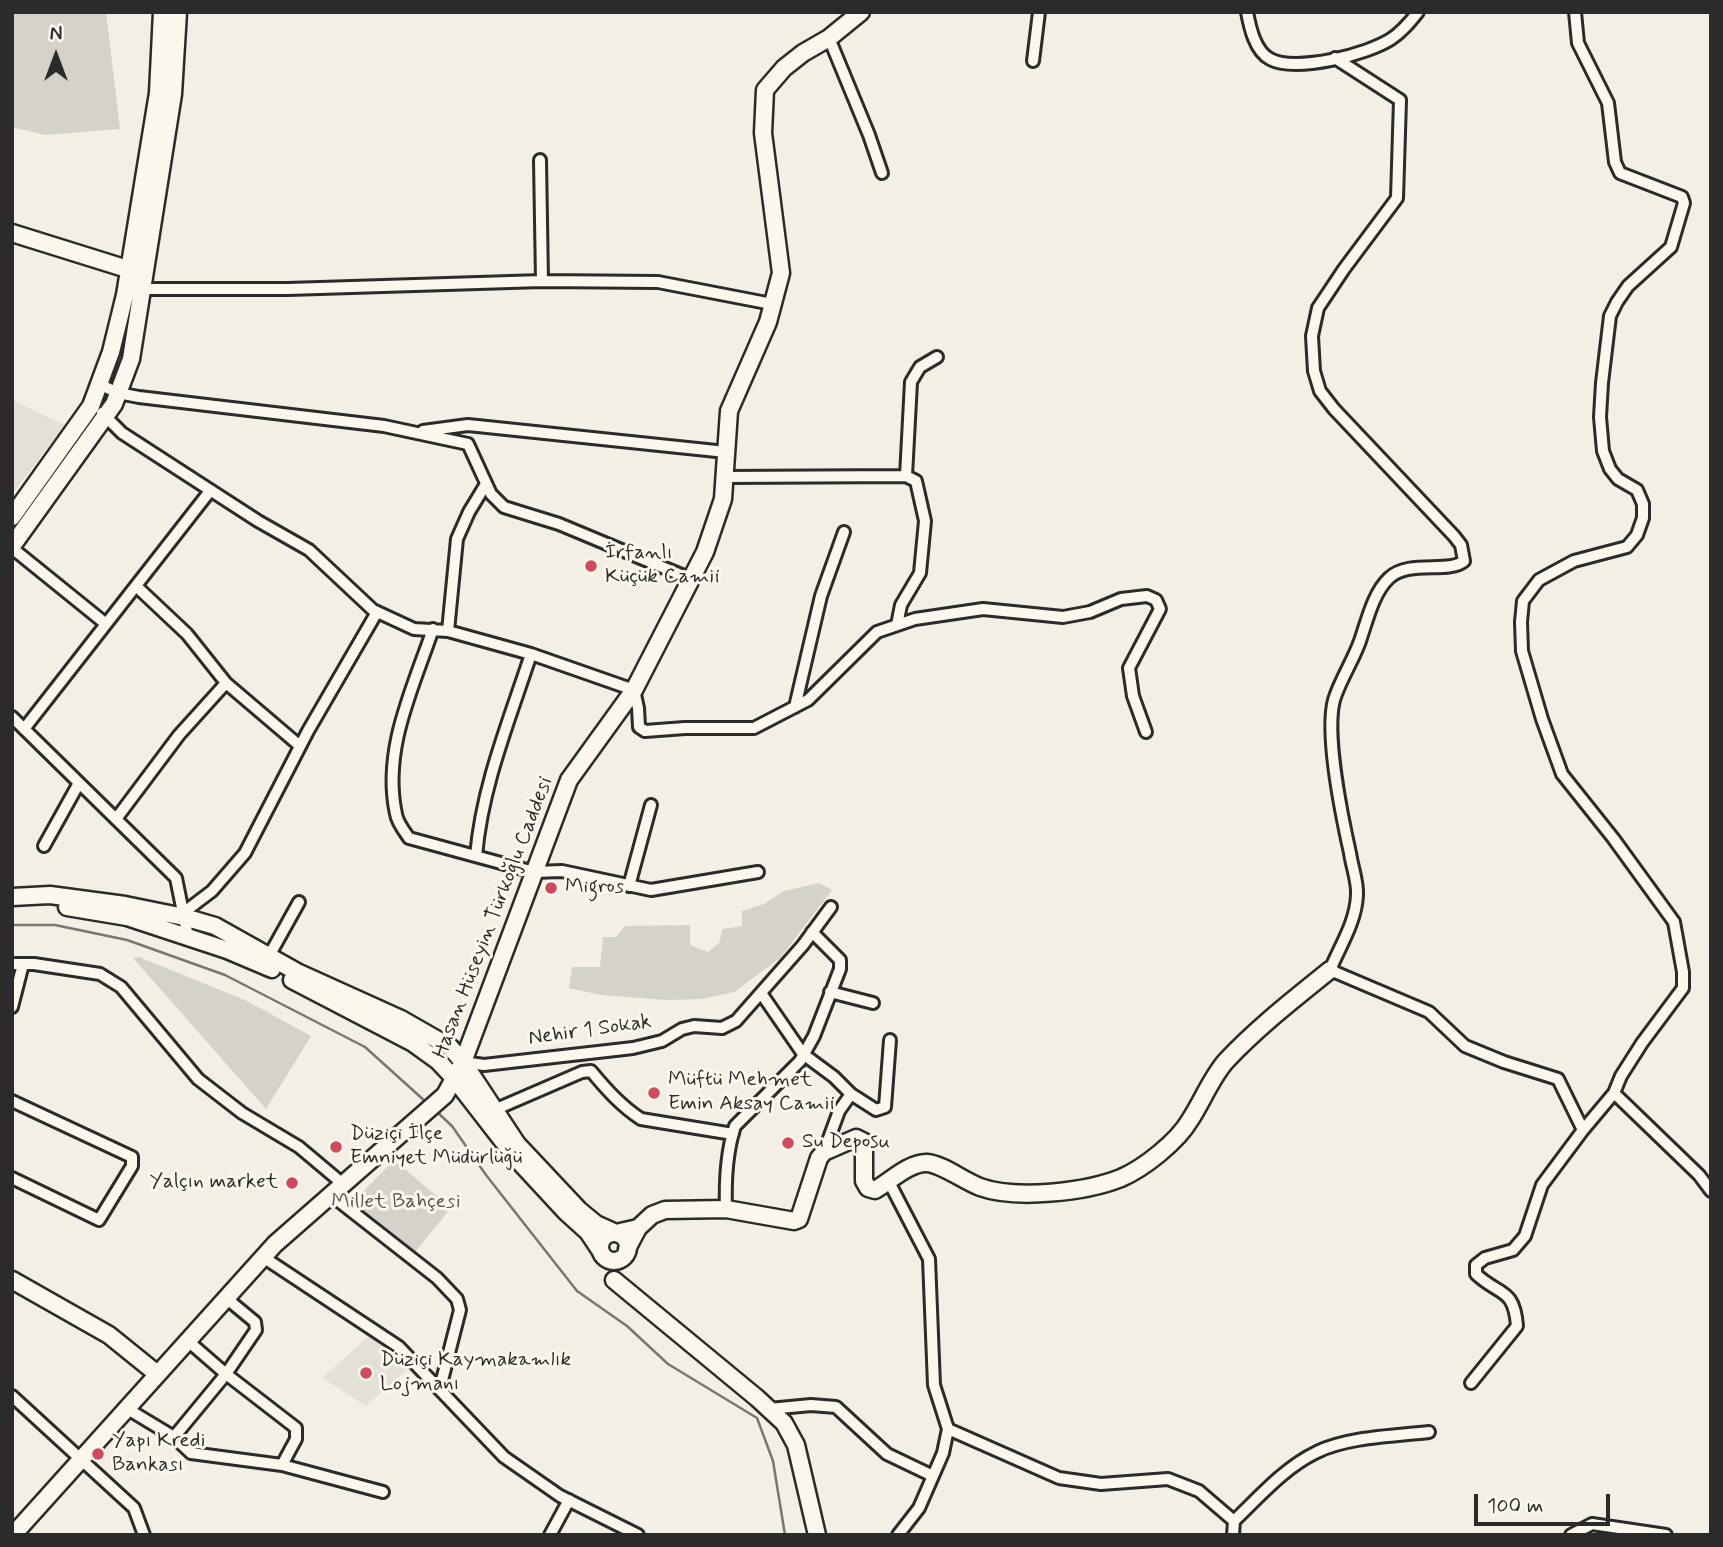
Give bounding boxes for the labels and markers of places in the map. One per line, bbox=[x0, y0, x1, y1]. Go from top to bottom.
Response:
place label: İrfanlı Küçük Camii bbox=[605, 541, 719, 591]
marker: İrfanlı Küçük Camii bbox=[583, 558, 599, 574]
place label: Migros bbox=[565, 875, 624, 901]
marker: Migros bbox=[543, 880, 559, 896]
place label: Müftü Mehmet Emin Aksay Camii bbox=[668, 1068, 835, 1118]
marker: Müftü Mehmet Emin Aksay Camii bbox=[646, 1085, 662, 1101]
place label: Düziçi İlçe Emniyet Müdürlüğü bbox=[350, 1122, 522, 1172]
place label: Su Deposu bbox=[802, 1130, 890, 1156]
marker: Su Deposu bbox=[780, 1135, 796, 1151]
marker: Düziçi İlçe Emniyet Müdürlüğü bbox=[328, 1139, 344, 1155]
place label: Yalçın market bbox=[150, 1170, 278, 1196]
marker: Yalçın market bbox=[284, 1175, 300, 1191]
place label: Düziçi Kaymakamlık Lojmanı bbox=[380, 1348, 571, 1398]
marker: Düziçi Kaymakamlık Lojmanı bbox=[358, 1365, 374, 1381]
place label: Yapı Kredi Bankası bbox=[112, 1429, 205, 1479]
marker: Yapı Kredi Bankası bbox=[90, 1446, 106, 1462]

